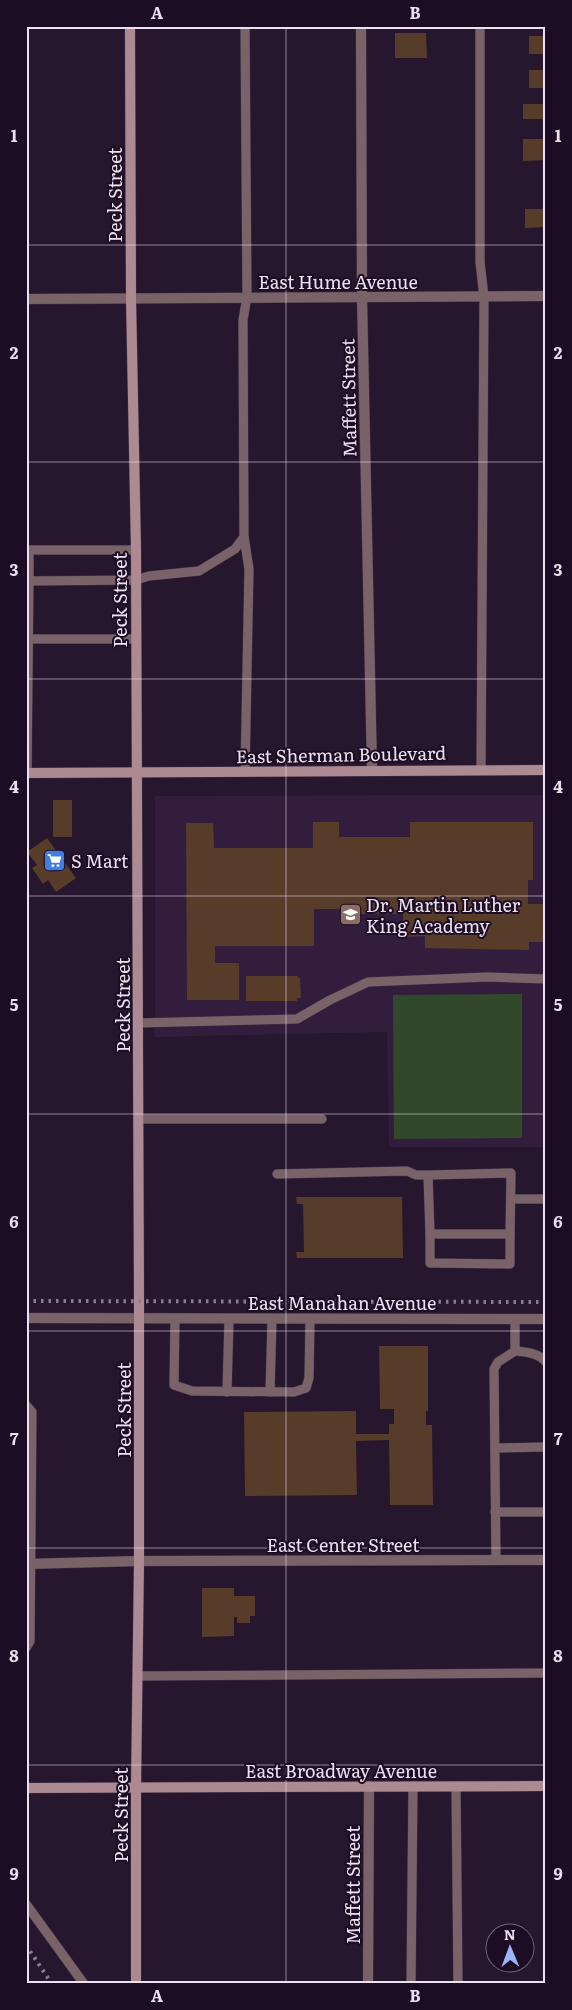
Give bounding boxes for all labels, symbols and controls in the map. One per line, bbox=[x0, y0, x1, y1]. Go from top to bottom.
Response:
text: A bbox=[151, 0, 163, 24]
text: B bbox=[409, 0, 421, 24]
text: 1 bbox=[11, 123, 18, 147]
text: 1 bbox=[555, 123, 562, 147]
street label: Peck Street bbox=[101, 147, 128, 243]
street label: East Hume Avenue bbox=[258, 268, 418, 295]
street label: Maffett Street bbox=[333, 338, 363, 458]
text: 2 bbox=[10, 340, 19, 364]
text: 2 bbox=[554, 340, 563, 364]
street label: Peck Street bbox=[106, 552, 133, 648]
text: 3 bbox=[10, 557, 19, 581]
text: 3 bbox=[554, 557, 563, 581]
street label: East Sherman Boulevard bbox=[236, 739, 446, 769]
text: 4 bbox=[9, 774, 19, 798]
text: 4 bbox=[553, 774, 563, 798]
place label: S Mart bbox=[71, 847, 129, 874]
supermarket icon: S Mart bbox=[43, 848, 67, 872]
place label: Dr. Martin Luther King Academy bbox=[366, 891, 521, 939]
school or university icon: Dr. Martin Luther King Academy bbox=[338, 902, 362, 926]
street label: Peck Street bbox=[109, 957, 136, 1053]
text: 5 bbox=[10, 992, 19, 1016]
text: 5 bbox=[554, 992, 563, 1016]
text: 6 bbox=[9, 1209, 19, 1233]
text: 6 bbox=[553, 1209, 563, 1233]
street label: East Manahan Avenue bbox=[248, 1289, 436, 1316]
street label: Peck Street bbox=[110, 1362, 137, 1458]
text: 7 bbox=[10, 1426, 19, 1450]
text: 7 bbox=[554, 1426, 563, 1450]
street label: East Center Street bbox=[267, 1531, 420, 1558]
text: 8 bbox=[9, 1643, 19, 1667]
text: 8 bbox=[553, 1643, 563, 1667]
street label: East Broadway Avenue bbox=[245, 1757, 437, 1784]
street label: Peck Street bbox=[107, 1767, 134, 1863]
street label: Maffett Street bbox=[339, 1825, 366, 1944]
text: 9 bbox=[9, 1861, 19, 1885]
text: 9 bbox=[553, 1861, 563, 1885]
north arrow bbox=[484, 1922, 534, 1972]
text: N bbox=[504, 1924, 516, 1944]
text: A bbox=[151, 1983, 163, 2007]
text: B bbox=[409, 1983, 421, 2007]

